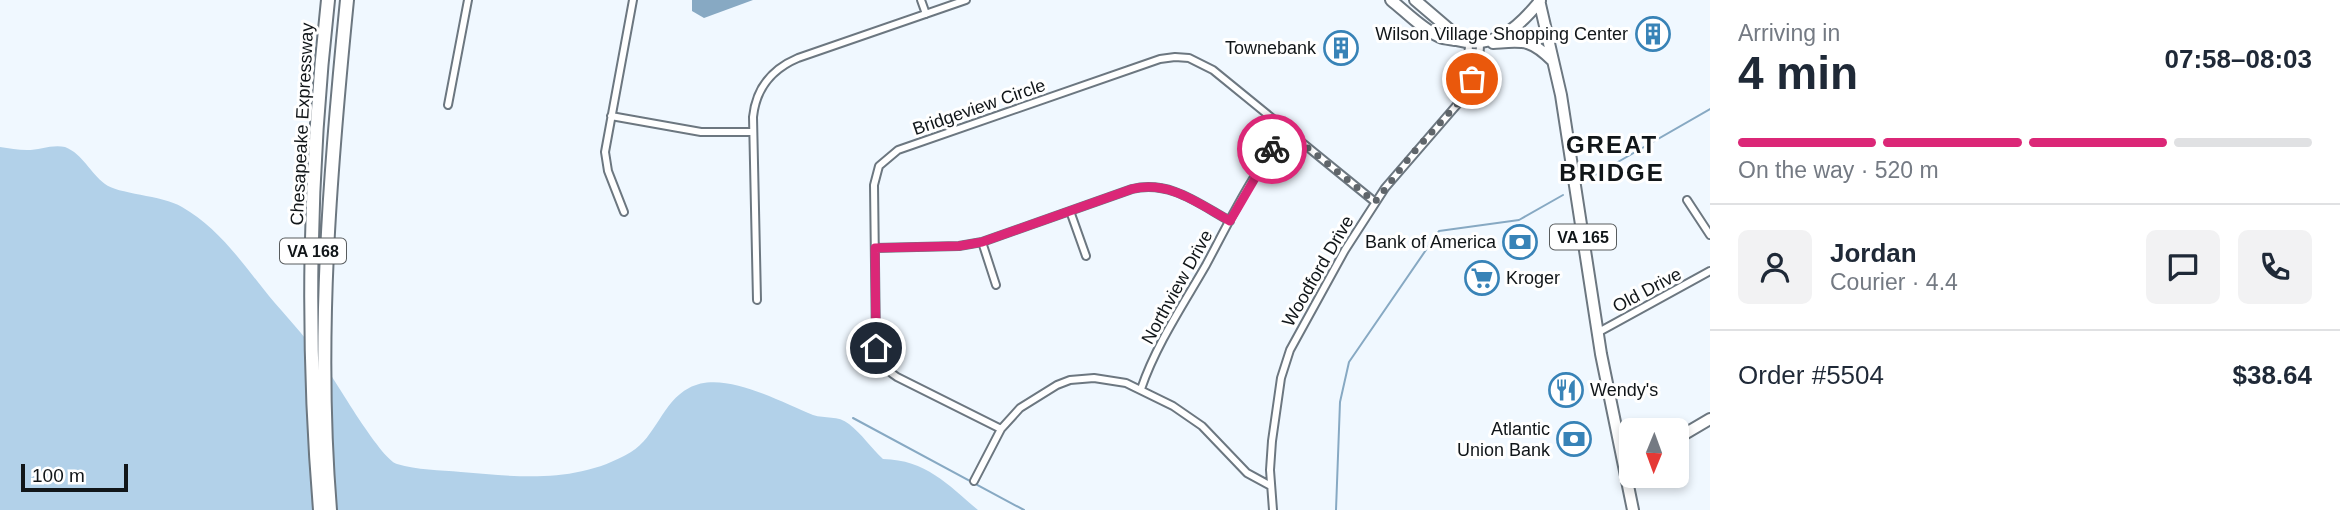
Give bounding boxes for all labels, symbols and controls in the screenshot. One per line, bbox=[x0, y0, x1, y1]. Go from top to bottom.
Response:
building icon: Wilson Village Shopping Center bbox=[1634, 15, 1672, 53]
text: Arriving in bbox=[1738, 20, 1840, 46]
street label: Chesapeake Expressway bbox=[287, 22, 317, 226]
place label: Wilson Village Shopping Center bbox=[1375, 24, 1628, 44]
building icon: Townebank bbox=[1322, 29, 1360, 67]
place label: Townebank bbox=[1225, 38, 1317, 58]
text: 07:58–08:03 bbox=[2165, 44, 2312, 74]
text: 4 min bbox=[1738, 47, 1858, 99]
pin bbox=[1442, 49, 1502, 109]
icon: bag bbox=[1453, 60, 1491, 98]
street label: Bridgeview Circle bbox=[910, 75, 1048, 139]
courier bbox=[1237, 114, 1307, 184]
icon: bike bbox=[1253, 130, 1291, 168]
district label: GREAT BRIDGE bbox=[1559, 131, 1665, 186]
text: On the way · 520 m bbox=[1738, 157, 1939, 183]
street label: Woodford Drive bbox=[1278, 212, 1358, 330]
bank icon: Bank of America bbox=[1501, 223, 1539, 261]
road number: VA 165 bbox=[1550, 224, 1616, 249]
street label: Northview Drive bbox=[1137, 227, 1217, 347]
button: person bbox=[1738, 230, 1812, 304]
button: chat bbox=[2146, 230, 2220, 304]
button: phone bbox=[2238, 230, 2312, 304]
place label: Bank of America bbox=[1365, 232, 1497, 252]
road number: VA 168 bbox=[280, 238, 346, 264]
text: Jordan bbox=[1830, 238, 1917, 268]
supermarket icon: Kroger bbox=[1463, 259, 1501, 297]
street label: Old Drive bbox=[1609, 264, 1685, 316]
place label: Kroger bbox=[1506, 268, 1560, 288]
text: Courier · 4.4 bbox=[1830, 269, 1958, 295]
pin bbox=[846, 318, 906, 378]
icon: home bbox=[857, 329, 895, 367]
text: Order #5504 bbox=[1738, 360, 1884, 390]
text: $38.64 bbox=[2232, 360, 2312, 390]
restaurant icon: Wendy's bbox=[1547, 371, 1585, 409]
place label: Wendy's bbox=[1590, 380, 1658, 400]
north arrow bbox=[1619, 418, 1689, 488]
map controls bbox=[1619, 418, 1689, 488]
place label: Atlantic Union Bank bbox=[1457, 419, 1551, 460]
bank icon: Atlantic Union Bank bbox=[1555, 420, 1593, 458]
scale bar bbox=[21, 461, 128, 493]
text: 100 m bbox=[32, 465, 85, 486]

